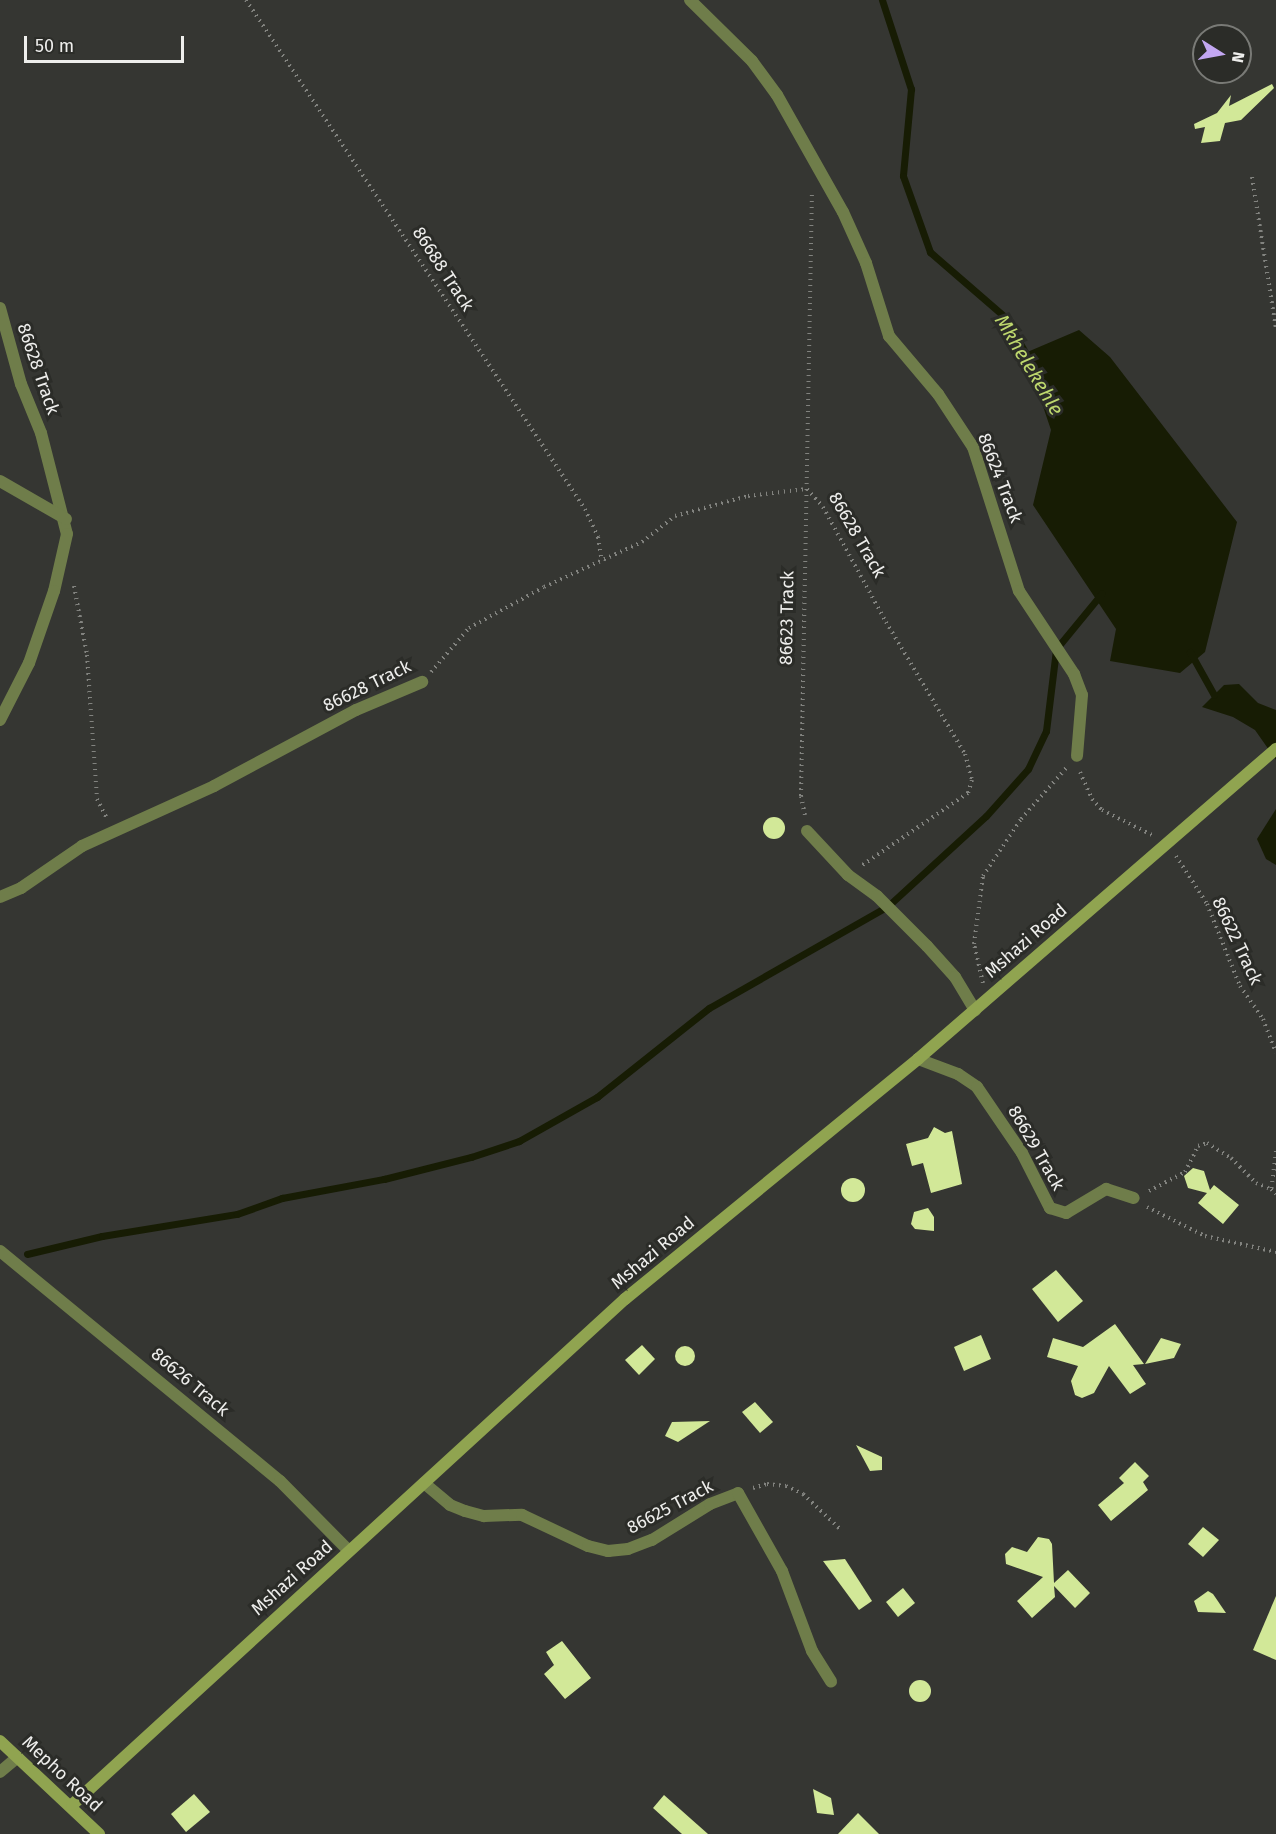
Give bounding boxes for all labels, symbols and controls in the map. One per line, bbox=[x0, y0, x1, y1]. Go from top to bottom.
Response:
scale bar bbox=[27, 24, 188, 62]
north arrow bbox=[1192, 24, 1252, 84]
text: 50 m bbox=[35, 35, 74, 57]
text: N bbox=[1228, 50, 1249, 64]
street label: 86688 Track bbox=[408, 223, 478, 315]
water label: Mkhelekehle bbox=[990, 310, 1068, 420]
street label: 86628 Track bbox=[12, 320, 64, 418]
street label: 86624 Track bbox=[973, 430, 1027, 526]
street label: 86628 Track bbox=[824, 488, 890, 582]
street label: 86623 Track bbox=[775, 571, 799, 665]
street label: 86628 Track bbox=[319, 655, 415, 717]
street label: 86622 Track bbox=[1207, 894, 1267, 988]
street label: Mshazi Road bbox=[980, 899, 1072, 983]
street label: 86629 Track bbox=[1003, 1102, 1069, 1194]
street label: Mshazi Road bbox=[607, 1212, 699, 1294]
street label: 86626 Track bbox=[147, 1343, 233, 1421]
street label: 86625 Track bbox=[623, 1475, 717, 1539]
street label: Mshazi Road bbox=[247, 1536, 337, 1620]
street label: Mepho Road bbox=[17, 1731, 107, 1817]

